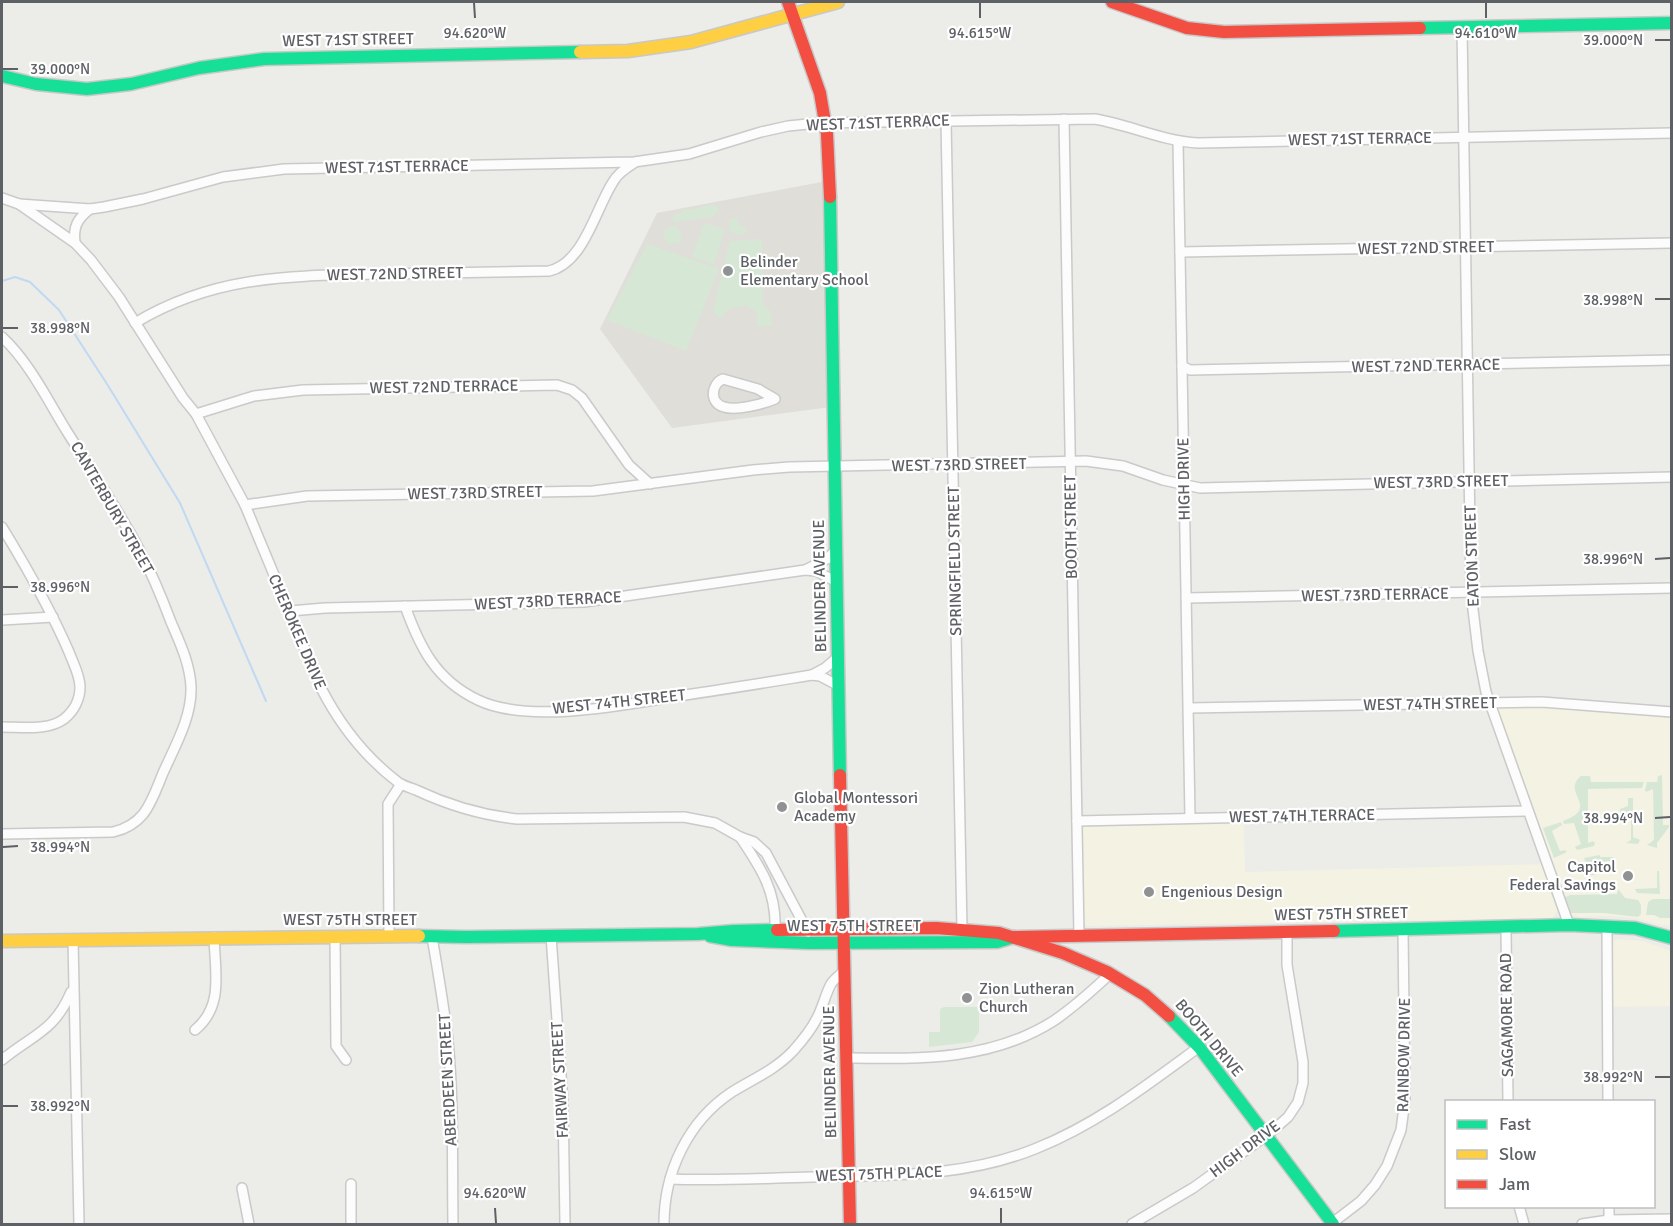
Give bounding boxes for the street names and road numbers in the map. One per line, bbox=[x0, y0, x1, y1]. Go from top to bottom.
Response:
street label: WEST 71ST STREET bbox=[282, 29, 414, 51]
street label: WEST 71ST TERRACE bbox=[806, 110, 950, 136]
street label: WEST 71ST TERRACE bbox=[1288, 128, 1432, 150]
street label: WEST 71ST TERRACE bbox=[325, 156, 469, 178]
street label: WEST 72ND STREET bbox=[1358, 237, 1495, 259]
street label: WEST 72ND STREET bbox=[327, 263, 464, 285]
street label: WEST 72ND TERRACE bbox=[1351, 355, 1501, 377]
street label: WEST 72ND TERRACE bbox=[369, 376, 519, 398]
street label: HIGH DRIVE bbox=[1173, 437, 1195, 521]
street label: CANTERBURY STREET bbox=[66, 438, 158, 578]
street label: WEST 73RD STREET bbox=[891, 454, 1027, 476]
street label: WEST 73RD STREET bbox=[1373, 471, 1509, 493]
street label: BOOTH STREET bbox=[1060, 475, 1082, 579]
street label: WEST 73RD STREET bbox=[407, 482, 543, 504]
street label: SPRINGFIELD STREET bbox=[944, 486, 966, 636]
street label: EATON STREET bbox=[1460, 504, 1484, 607]
street label: BELINDER AVENUE bbox=[809, 519, 831, 653]
street label: CHEROKEE DRIVE bbox=[264, 571, 330, 693]
street label: WEST 73RD TERRACE bbox=[1301, 584, 1449, 606]
street label: WEST 73RD TERRACE bbox=[474, 587, 622, 615]
street label: WEST 74TH STREET bbox=[551, 685, 687, 719]
street label: WEST 74TH STREET bbox=[1363, 693, 1497, 715]
street label: WEST 74TH TERRACE bbox=[1229, 805, 1375, 827]
street label: WEST 75TH STREET bbox=[1274, 903, 1408, 925]
street label: WEST 75TH STREET bbox=[283, 910, 417, 930]
street label: WEST 75TH STREET bbox=[787, 916, 921, 936]
street label: SAGAMORE ROAD bbox=[1496, 953, 1518, 1077]
street label: BOOTH DRIVE bbox=[1171, 995, 1247, 1081]
street label: RAINBOW DRIVE bbox=[1393, 997, 1415, 1113]
street label: BELINDER AVENUE bbox=[819, 1005, 841, 1139]
street label: ABERDEEN STREET bbox=[435, 1013, 461, 1147]
street label: FAIRWAY STREET bbox=[547, 1021, 573, 1139]
street label: HIGH DRIVE bbox=[1206, 1116, 1284, 1182]
street label: WEST 75TH PLACE bbox=[815, 1162, 943, 1186]

